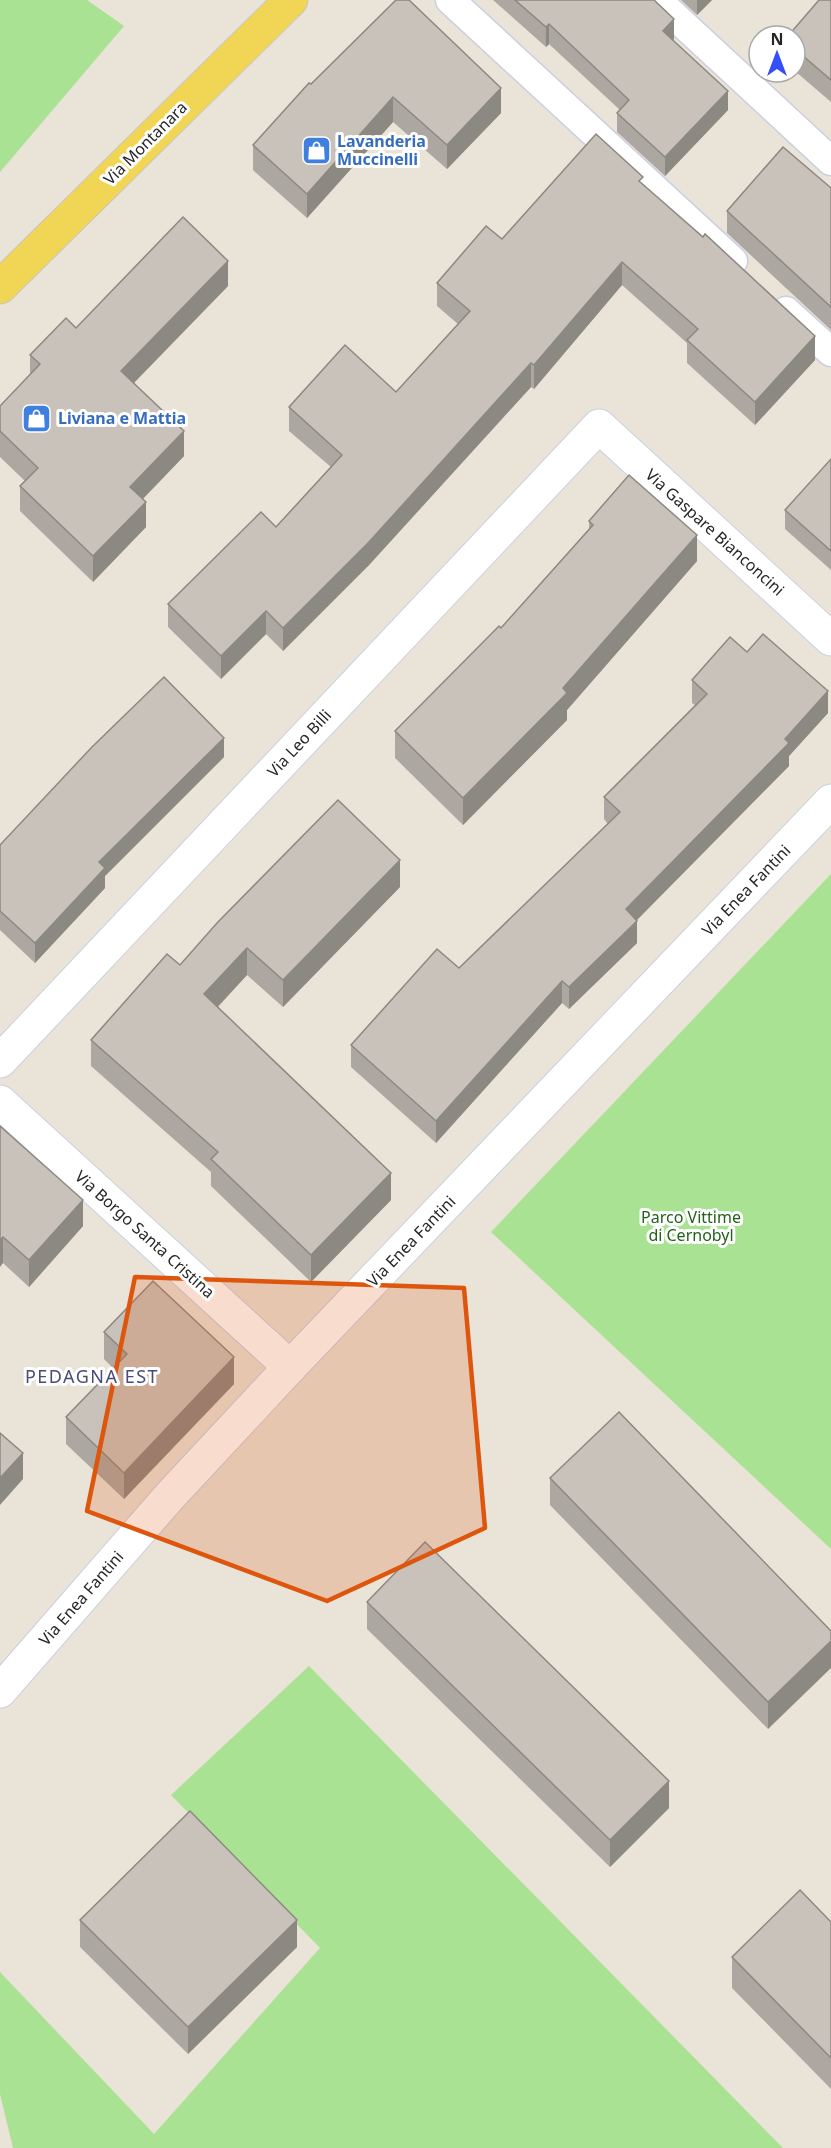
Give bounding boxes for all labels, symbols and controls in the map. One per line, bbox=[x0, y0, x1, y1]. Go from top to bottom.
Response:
north arrow bbox=[747, 24, 807, 84]
text: N bbox=[770, 28, 784, 50]
street label: Via Montanara bbox=[98, 96, 192, 190]
place label: Lavanderia Muccinelli bbox=[337, 130, 426, 170]
shop icon: Lavanderia Muccinelli bbox=[300, 134, 332, 166]
shop icon: Liviana e Mattia bbox=[21, 402, 53, 434]
place label: Liviana e Mattia bbox=[58, 407, 186, 429]
street label: Via Gaspare Bianconcini bbox=[641, 464, 789, 600]
street label: Via Leo Billi bbox=[262, 704, 336, 782]
street label: Via Enea Fantini bbox=[697, 840, 795, 940]
street label: Via Borgo Santa Cristina bbox=[70, 1165, 220, 1303]
street label: Via Enea Fantini bbox=[362, 1191, 460, 1291]
park label: Parco Vittime di Cernobyl bbox=[641, 1206, 741, 1246]
district label: PEDAGNA EST bbox=[25, 1364, 159, 1388]
street label: Via Enea Fantini bbox=[34, 1546, 128, 1650]

